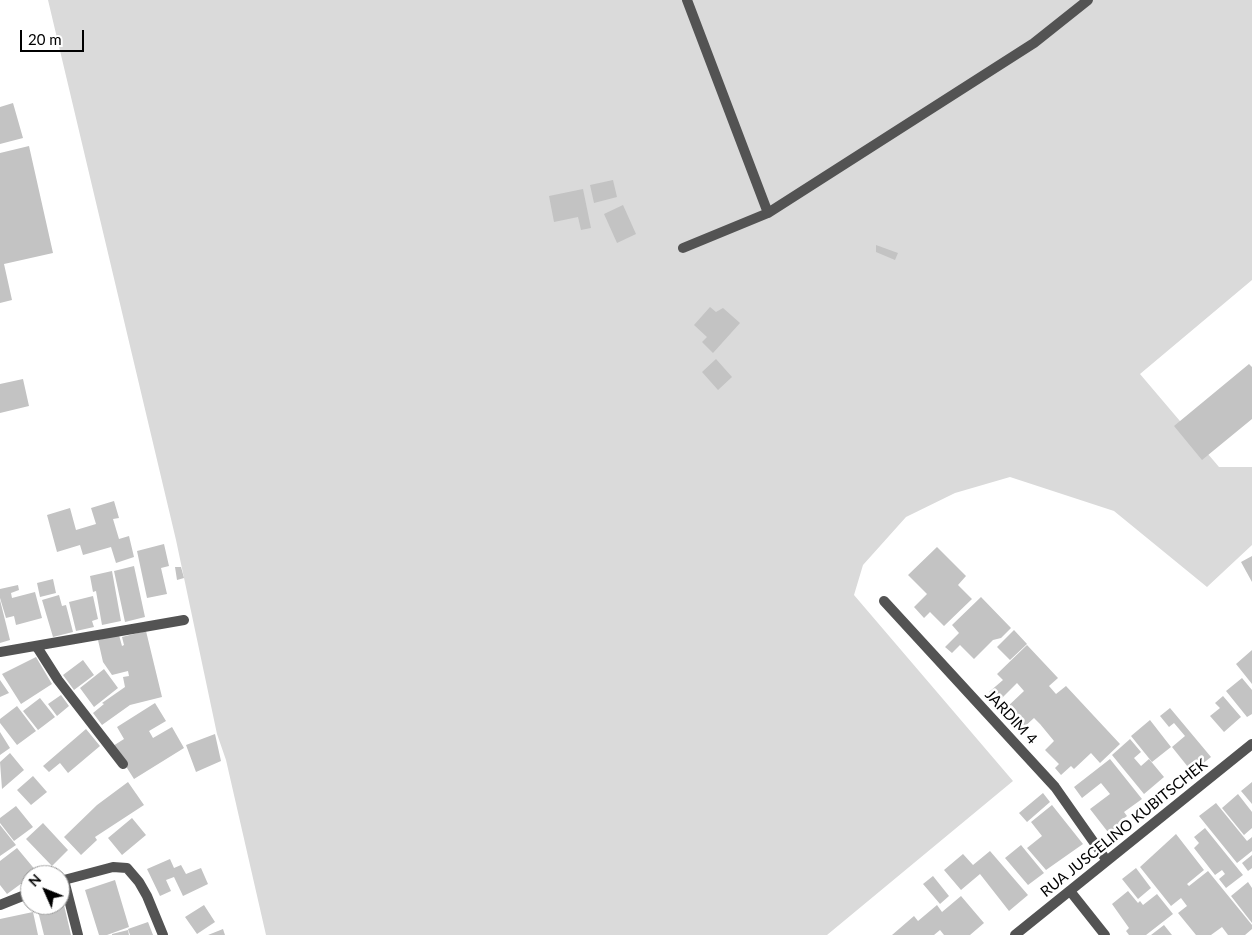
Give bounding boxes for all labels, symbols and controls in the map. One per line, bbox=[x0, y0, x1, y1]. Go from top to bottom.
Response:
scale bar bbox=[22, 20, 86, 52]
text: 20 m bbox=[28, 30, 62, 48]
street label: JARDIM 4 bbox=[981, 686, 1041, 748]
street label: RUA JUSCELINO KUBITSCHEK bbox=[1037, 755, 1211, 901]
north arrow bbox=[20, 865, 70, 915]
text: N bbox=[25, 870, 44, 890]

